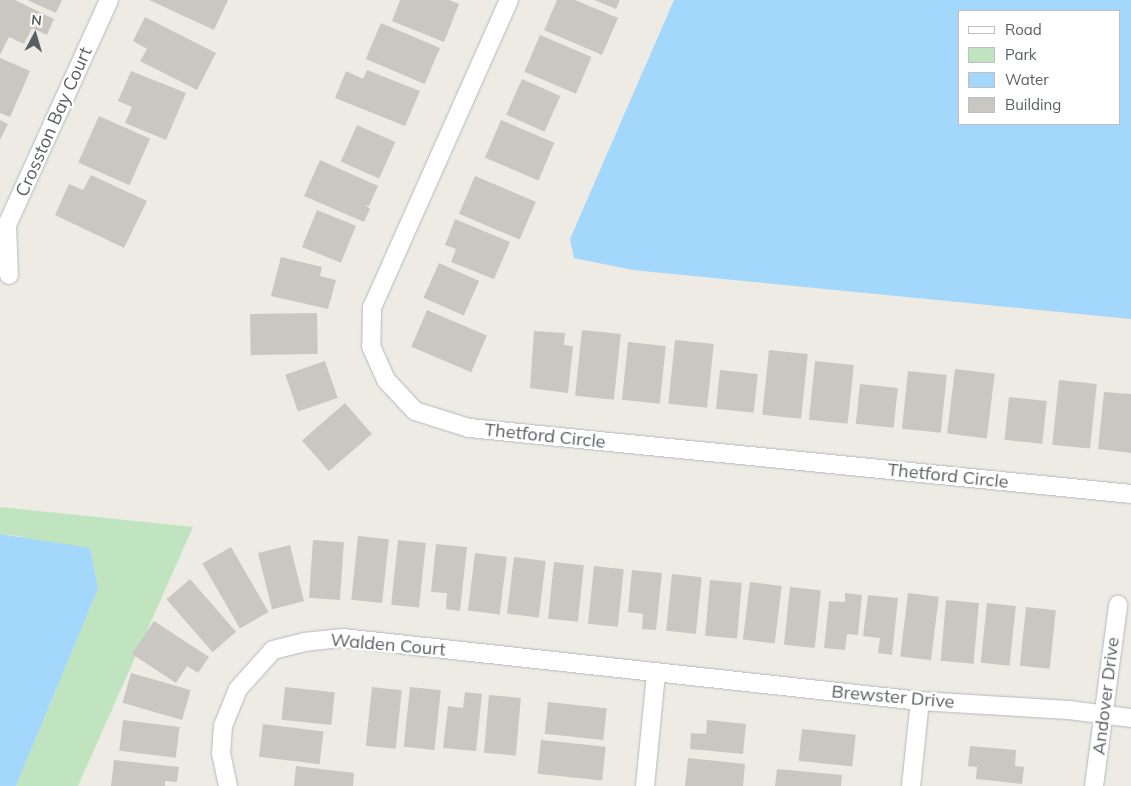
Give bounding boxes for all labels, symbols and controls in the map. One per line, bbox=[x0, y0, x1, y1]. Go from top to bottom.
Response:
north arrow bbox=[10, 10, 60, 60]
legend bbox=[958, 10, 1121, 125]
text: N bbox=[30, 11, 43, 30]
text: Road bbox=[1005, 20, 1042, 39]
street label: Crosston Bay Court bbox=[11, 44, 97, 200]
text: Park bbox=[1005, 45, 1037, 64]
text: Water bbox=[1005, 70, 1049, 89]
text: Building bbox=[1005, 95, 1061, 114]
street label: Thetford Circle bbox=[483, 419, 607, 453]
street label: Thetford Circle bbox=[886, 459, 1010, 493]
street label: Walden Court bbox=[329, 629, 447, 661]
street label: Andover Drive bbox=[1088, 636, 1124, 756]
street label: Brewster Drive bbox=[831, 681, 955, 713]

